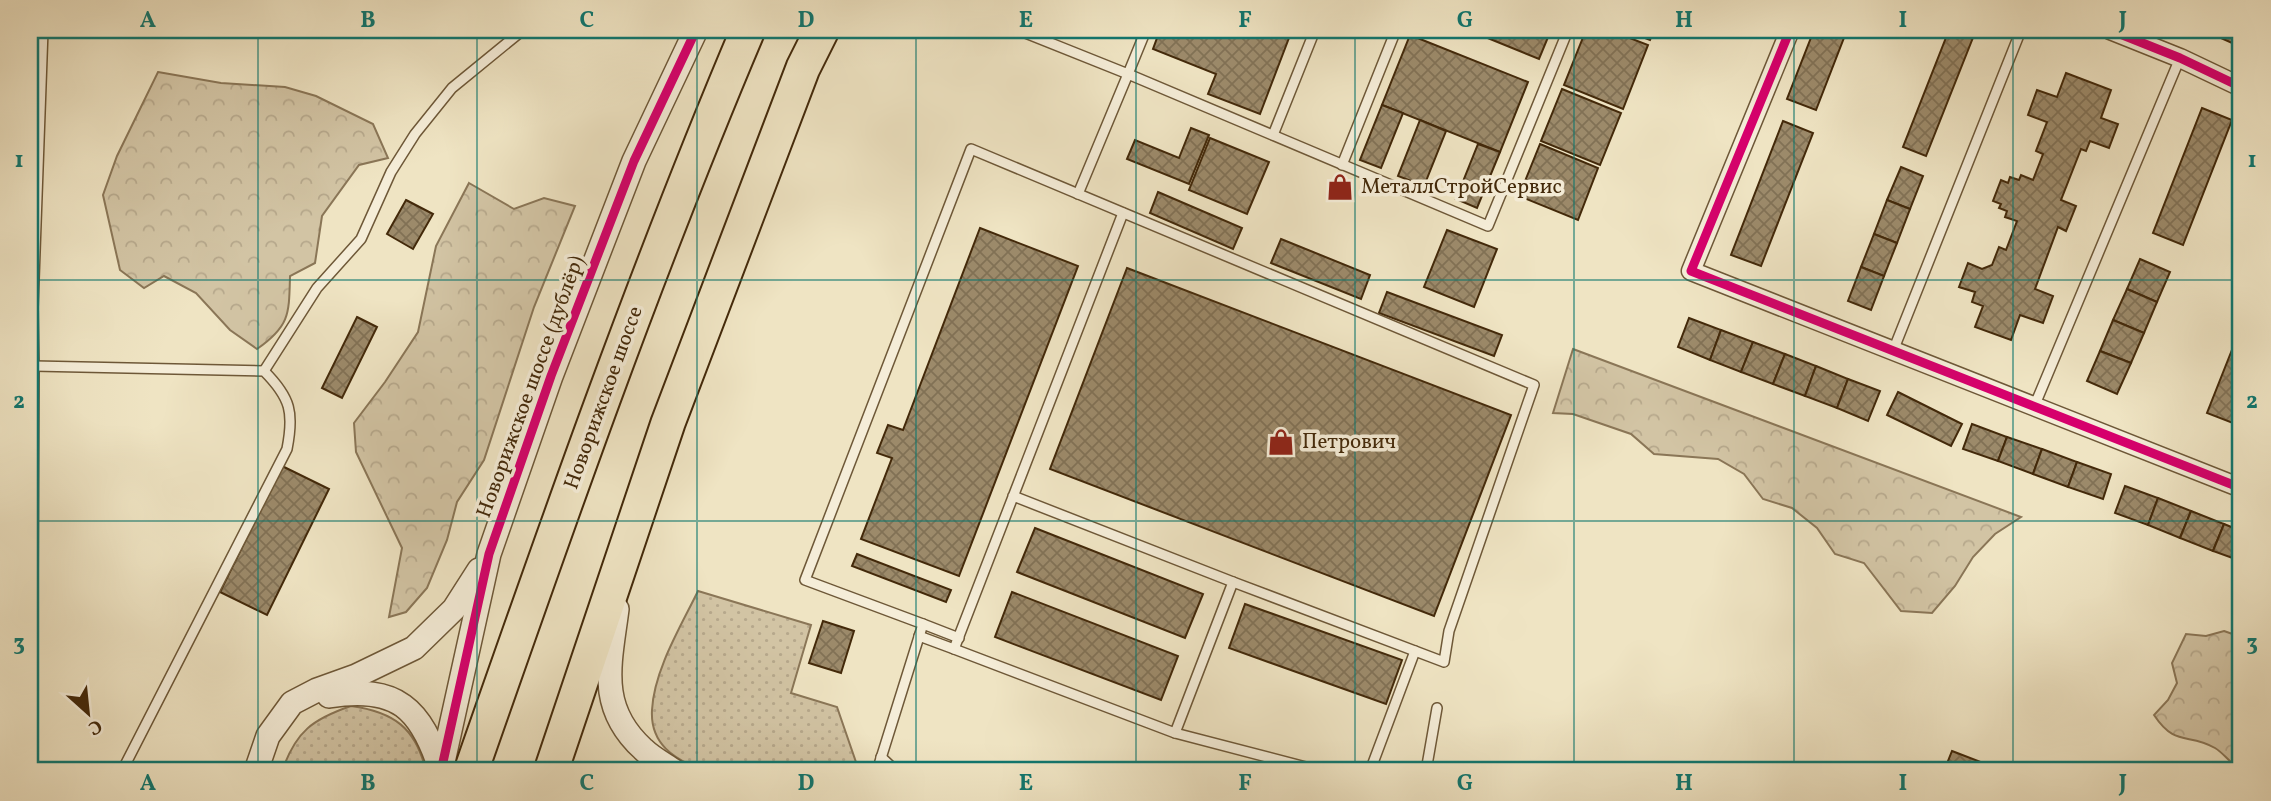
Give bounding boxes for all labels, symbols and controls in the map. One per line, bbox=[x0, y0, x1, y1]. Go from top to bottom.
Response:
text: A bbox=[140, 5, 156, 37]
text: B bbox=[360, 5, 376, 37]
text: C bbox=[580, 5, 594, 37]
text: D bbox=[798, 5, 815, 37]
text: E bbox=[1019, 5, 1033, 37]
text: F bbox=[1238, 5, 1252, 37]
text: G bbox=[1457, 5, 1473, 37]
text: H bbox=[1675, 5, 1693, 37]
text: I bbox=[1899, 5, 1907, 37]
text: J bbox=[2118, 5, 2127, 37]
text: 1 bbox=[14, 145, 24, 177]
text: 1 bbox=[2247, 145, 2257, 177]
shop icon: МеталлСтройСервис bbox=[1325, 172, 1355, 202]
place label: МеталлСтройСервис bbox=[1361, 173, 1562, 202]
street label: Новорижское шоссе (дублёр) bbox=[470, 252, 592, 522]
street label: Новорижское шоссе bbox=[557, 302, 651, 494]
text: 2 bbox=[13, 386, 25, 418]
text: 2 bbox=[2246, 386, 2258, 418]
shop icon: Петрович bbox=[1266, 427, 1296, 457]
place label: Петрович bbox=[1302, 428, 1396, 457]
text: 3 bbox=[13, 628, 25, 660]
text: 3 bbox=[2246, 628, 2258, 660]
north arrow bbox=[52, 678, 122, 748]
text: С bbox=[83, 712, 106, 741]
text: A bbox=[140, 768, 156, 800]
text: B bbox=[360, 768, 376, 800]
text: C bbox=[580, 768, 594, 800]
text: D bbox=[798, 768, 815, 800]
text: E bbox=[1019, 768, 1033, 800]
text: F bbox=[1238, 768, 1252, 800]
text: G bbox=[1457, 768, 1473, 800]
text: H bbox=[1675, 768, 1693, 800]
text: I bbox=[1899, 768, 1907, 800]
text: J bbox=[2118, 768, 2127, 800]

